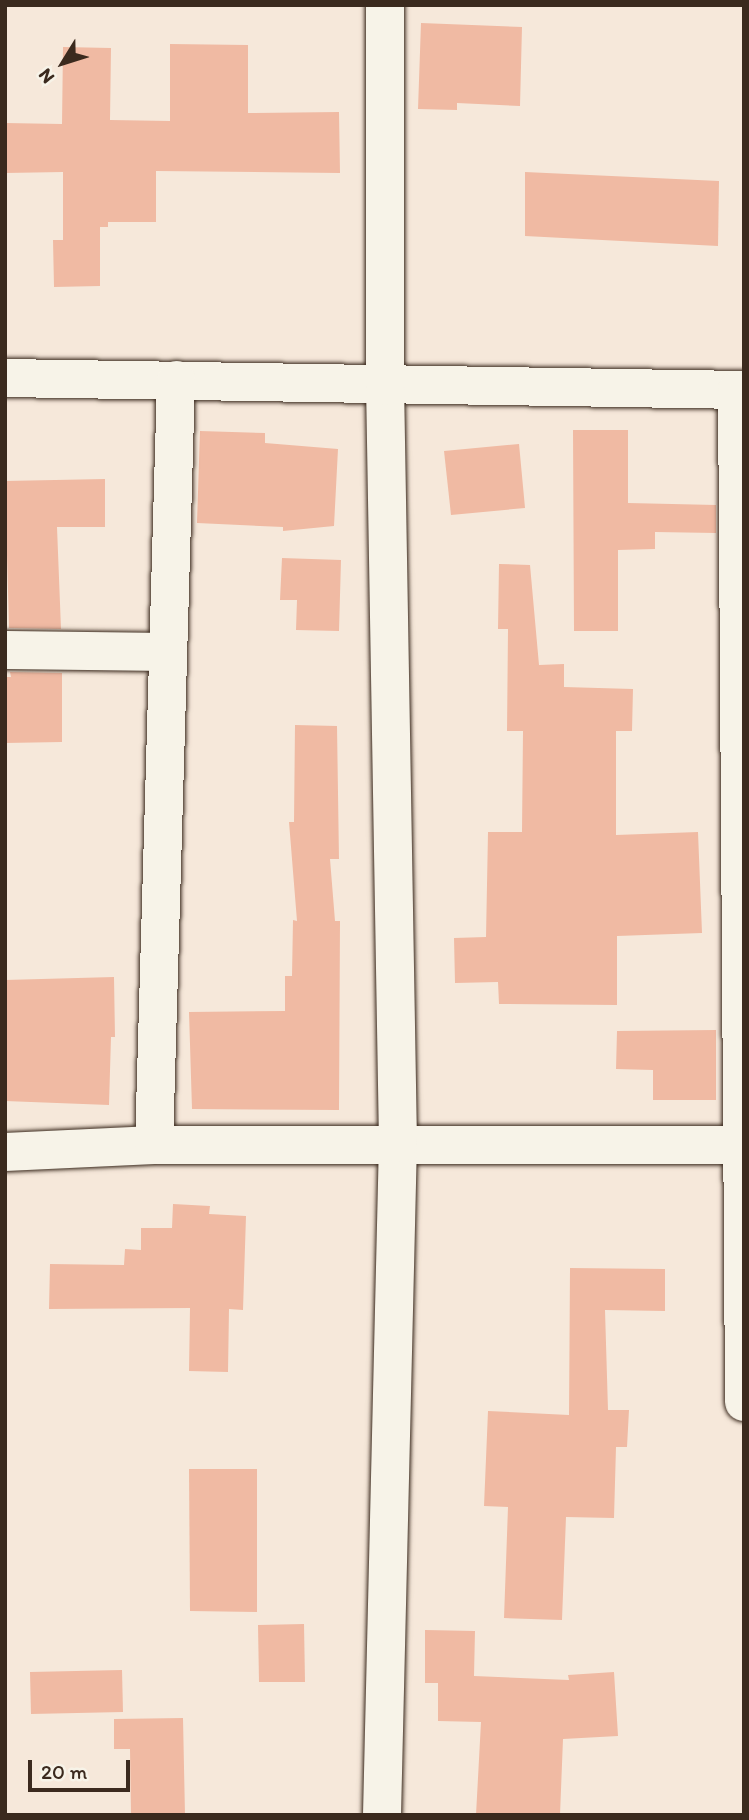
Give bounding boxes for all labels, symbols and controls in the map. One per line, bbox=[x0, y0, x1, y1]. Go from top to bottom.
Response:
north arrow bbox=[28, 28, 98, 98]
text: N bbox=[33, 64, 59, 88]
scale bar bbox=[32, 1746, 133, 1790]
text: 20 m bbox=[41, 1759, 87, 1784]

